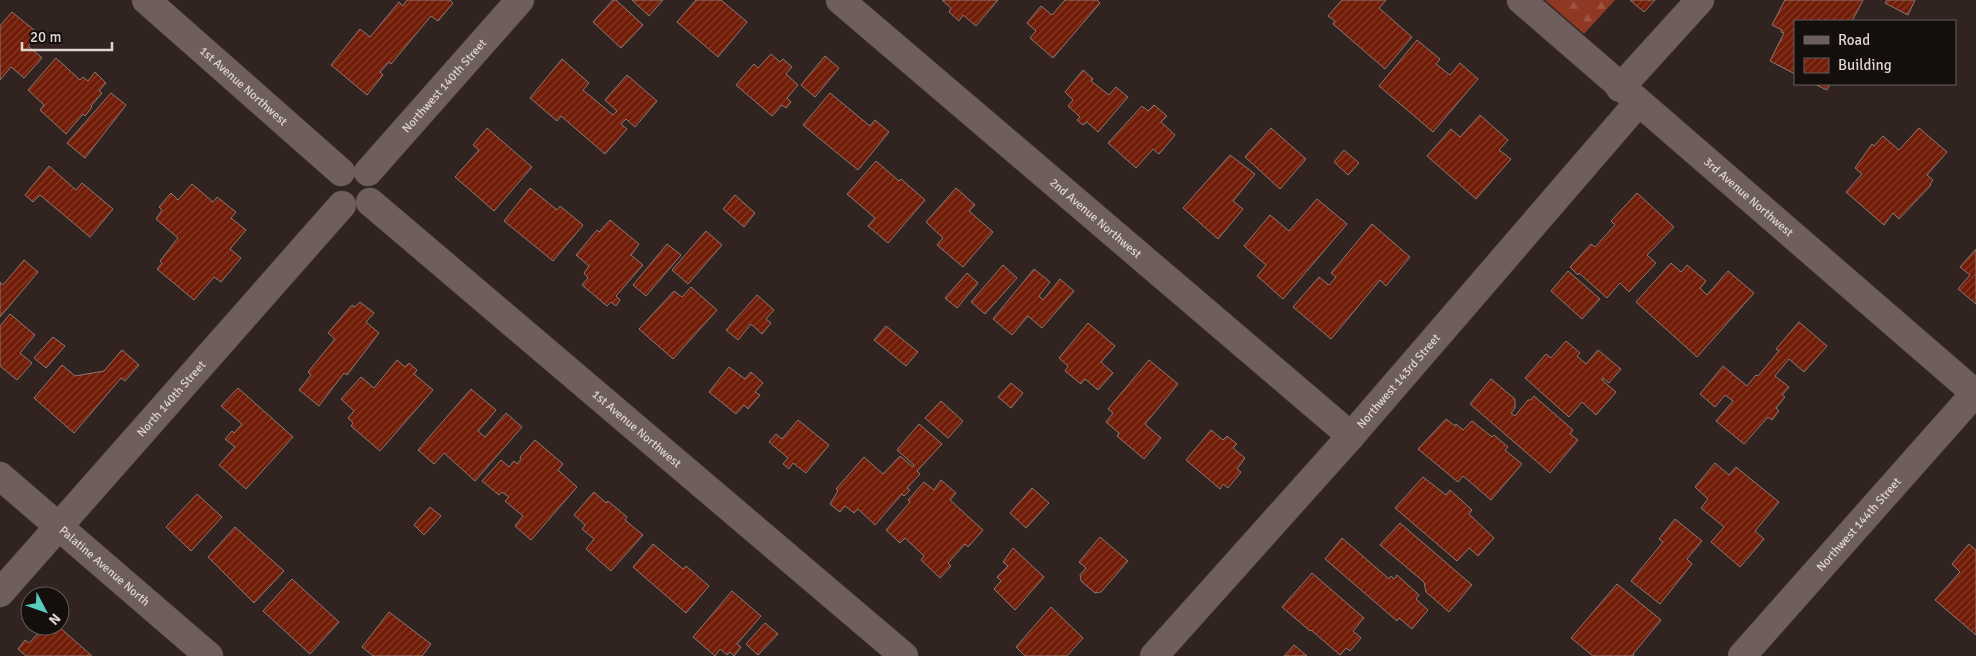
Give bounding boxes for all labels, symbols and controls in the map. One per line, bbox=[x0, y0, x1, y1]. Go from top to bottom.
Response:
scale bar bbox=[22, 20, 112, 52]
legend bbox=[1794, 20, 1956, 85]
text: 20 m bbox=[30, 28, 61, 46]
text: Road bbox=[1838, 31, 1870, 49]
street label: Northwest 140th Street bbox=[399, 36, 490, 136]
street label: 1st Avenue Northwest bbox=[196, 43, 291, 129]
text: Building bbox=[1838, 56, 1892, 74]
street label: 3rd Avenue Northwest bbox=[1701, 154, 1796, 240]
street label: 2nd Avenue Northwest bbox=[1047, 175, 1145, 261]
street label: Northwest 143rd Street bbox=[1353, 330, 1443, 431]
street label: North 140th Street bbox=[134, 358, 209, 440]
street label: 1st Avenue Northwest bbox=[589, 387, 684, 471]
street label: Northwest 144th Street bbox=[1813, 474, 1904, 574]
street label: Palatine Avenue North bbox=[56, 523, 153, 609]
north arrow bbox=[20, 586, 70, 636]
text: N bbox=[45, 610, 64, 628]

